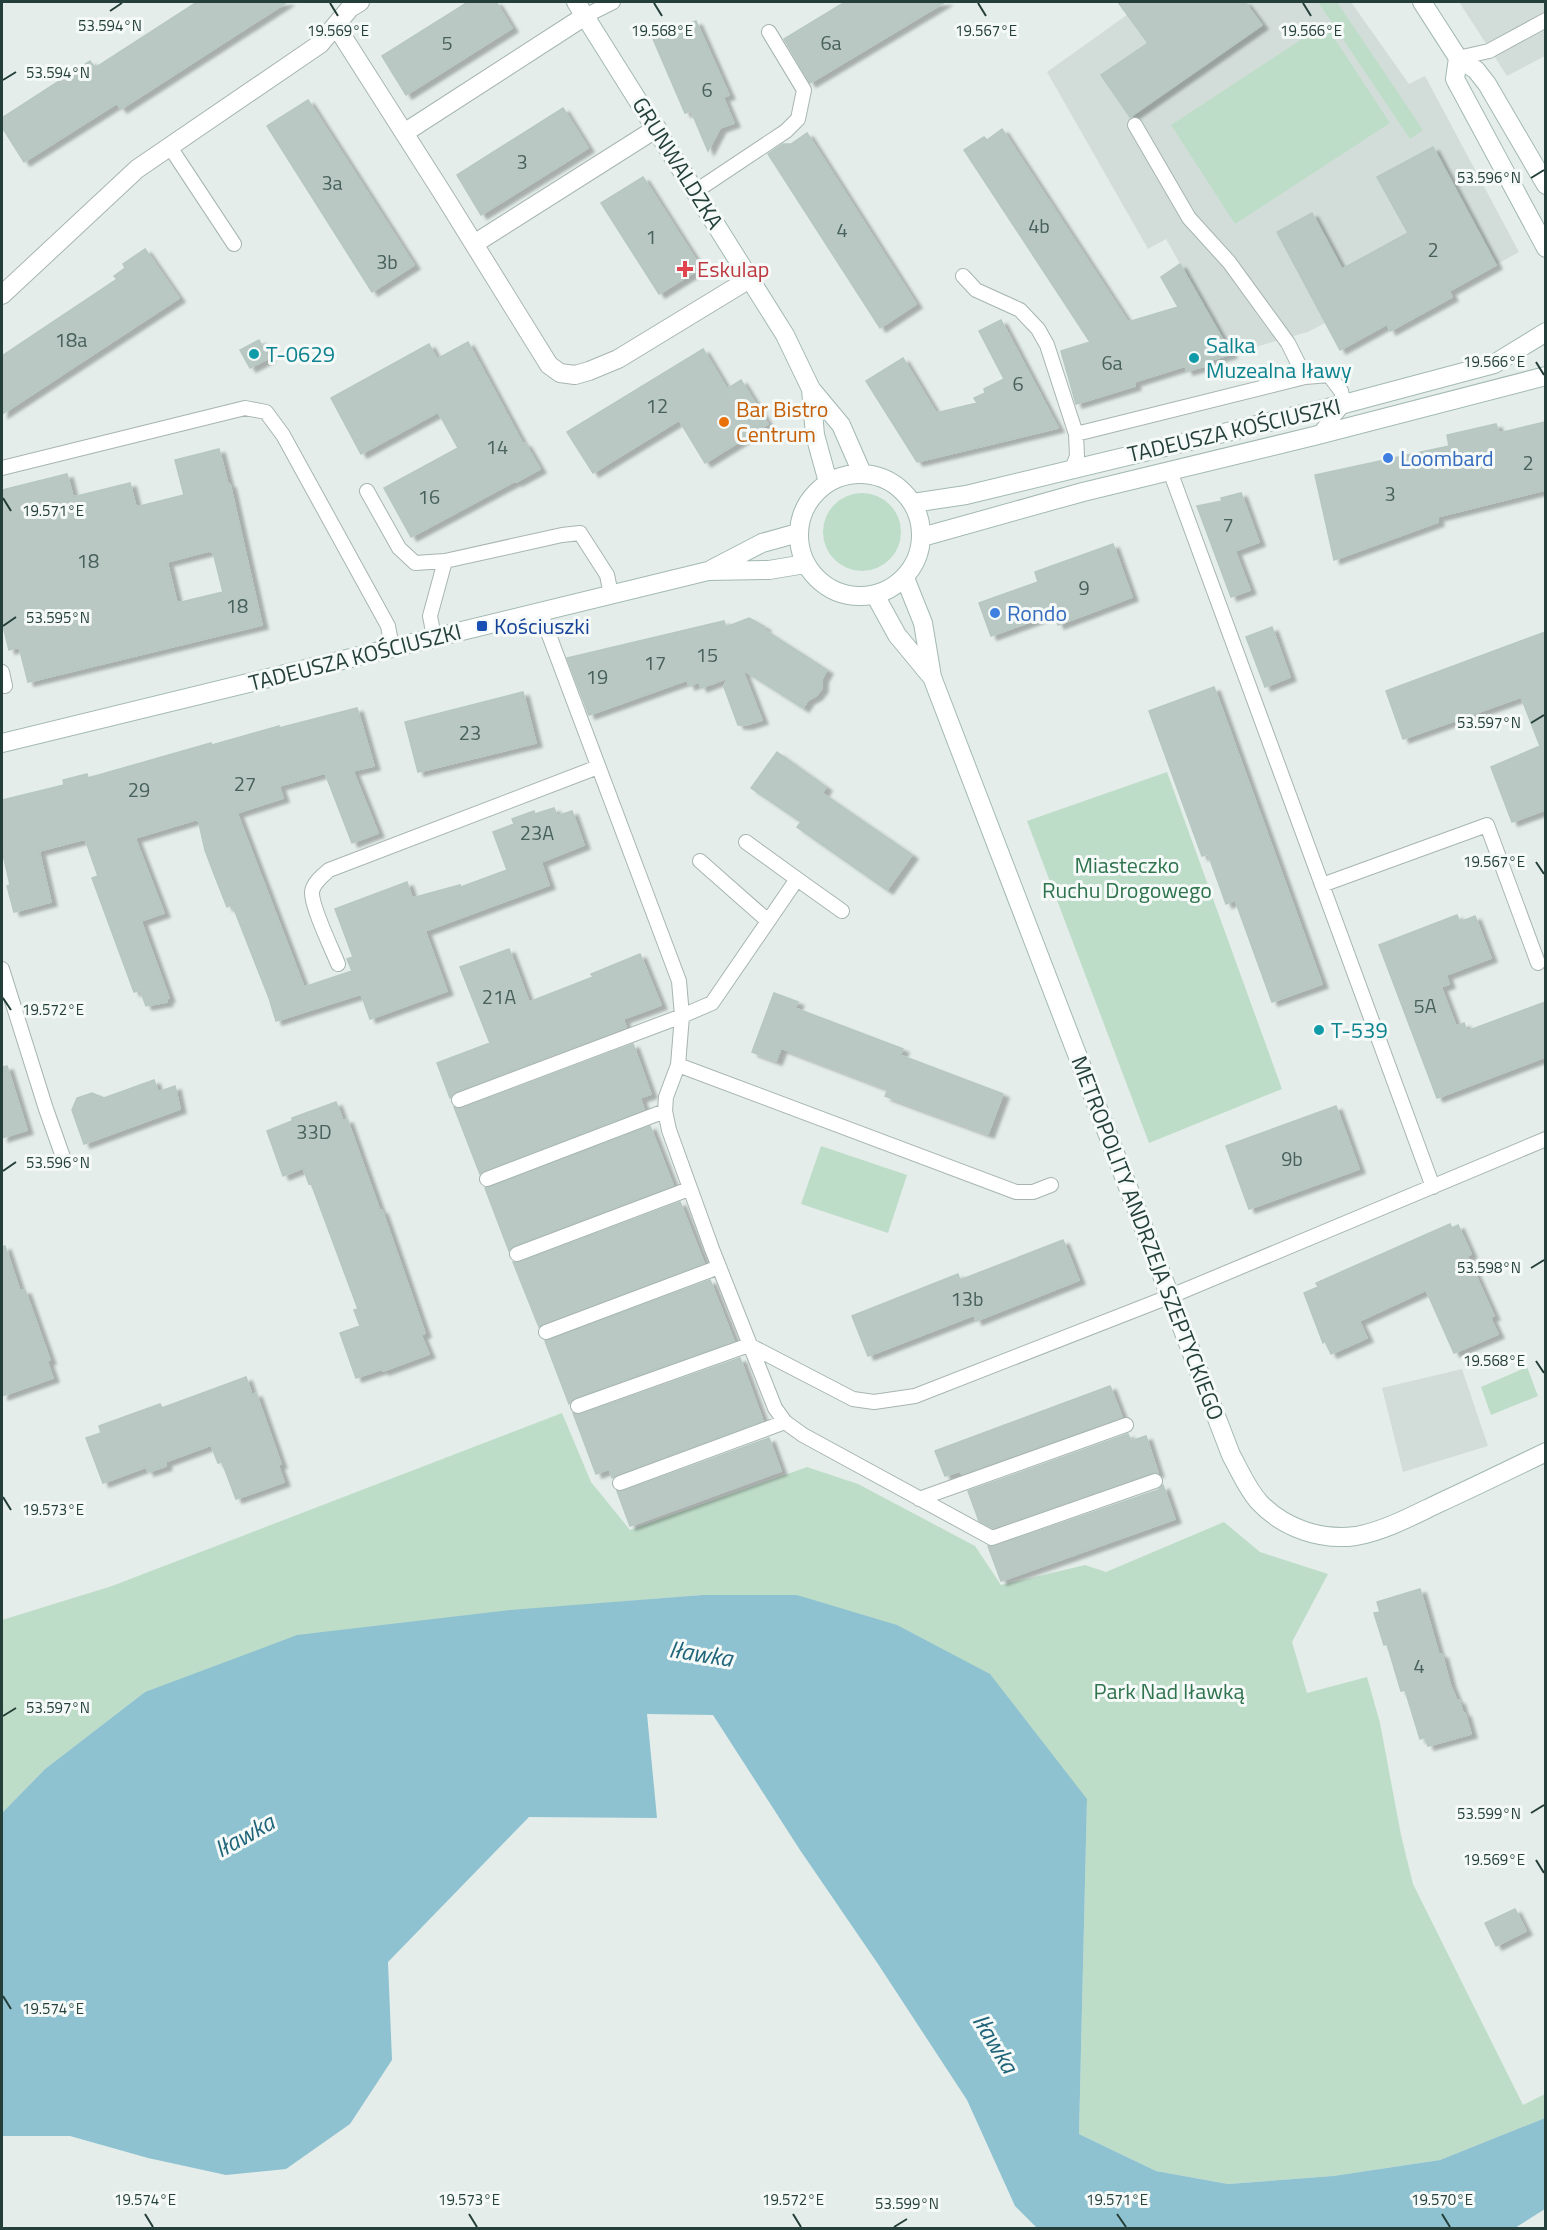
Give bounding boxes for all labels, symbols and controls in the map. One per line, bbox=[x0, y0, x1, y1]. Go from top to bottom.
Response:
text: 53.594°N bbox=[78, 14, 142, 37]
text: 19.569°E bbox=[307, 19, 369, 42]
text: 19.568°E bbox=[631, 19, 693, 42]
text: 19.567°E bbox=[955, 19, 1017, 42]
text: 19.566°E bbox=[1280, 19, 1342, 42]
house number: 5 bbox=[441, 27, 453, 58]
house number: 6a bbox=[820, 27, 842, 58]
text: 53.594°N bbox=[26, 61, 90, 84]
house number: 6 bbox=[701, 74, 713, 105]
street label: GRUNWALDZKA bbox=[624, 90, 732, 236]
house number: 3 bbox=[516, 146, 528, 177]
text: 53.596°N bbox=[1457, 166, 1521, 189]
house number: 3a bbox=[321, 167, 343, 198]
house number: 4b bbox=[1028, 210, 1050, 241]
house number: 4 bbox=[836, 214, 848, 245]
house number: 1 bbox=[645, 221, 657, 252]
house number: 2 bbox=[1427, 234, 1439, 265]
house number: 3b bbox=[376, 246, 398, 277]
place label: Eskulap bbox=[697, 252, 769, 286]
marker: Eskulap bbox=[678, 262, 692, 276]
house number: 18a bbox=[55, 324, 87, 355]
place label: Salka Muzealna Iławy bbox=[1206, 328, 1352, 387]
place label: T-0629 bbox=[266, 337, 335, 371]
marker: T-0629 bbox=[247, 347, 261, 361]
house number: 6a bbox=[1101, 347, 1123, 378]
text: 19.566°E bbox=[1463, 350, 1525, 373]
marker: Salka Muzealna Iławy bbox=[1187, 351, 1201, 365]
house number: 6 bbox=[1012, 368, 1024, 399]
street label: TADEUSZA KOŚCIUSZKI bbox=[1124, 389, 1344, 471]
house number: 12 bbox=[646, 390, 668, 421]
place label: Bar Bistro Centrum bbox=[736, 392, 828, 451]
marker: Bar Bistro Centrum bbox=[717, 415, 731, 429]
house number: 14 bbox=[486, 431, 508, 462]
place label: Loombard bbox=[1400, 441, 1494, 475]
house number: 2 bbox=[1522, 447, 1534, 478]
marker: Loombard bbox=[1381, 451, 1395, 465]
house number: 3 bbox=[1384, 478, 1396, 509]
house number: 16 bbox=[418, 481, 440, 512]
text: 19.571°E bbox=[22, 499, 84, 522]
house number: 7 bbox=[1222, 509, 1234, 540]
house number: 18 bbox=[77, 545, 99, 576]
house number: 9 bbox=[1078, 572, 1090, 603]
house number: 18 bbox=[226, 590, 248, 621]
place label: Rondo bbox=[1007, 596, 1067, 630]
text: 53.595°N bbox=[26, 606, 90, 629]
marker: Rondo bbox=[988, 606, 1002, 620]
place label: Kościuszki bbox=[494, 609, 590, 643]
street label: TADEUSZA KOŚCIUSZKI bbox=[245, 614, 465, 700]
marker: Kościuszki bbox=[475, 619, 489, 633]
house number: 15 bbox=[696, 639, 718, 670]
house number: 17 bbox=[644, 647, 666, 678]
house number: 19 bbox=[586, 661, 608, 692]
text: 53.597°N bbox=[1457, 711, 1521, 734]
house number: 23 bbox=[459, 717, 481, 748]
house number: 27 bbox=[234, 768, 256, 799]
house number: 29 bbox=[128, 774, 150, 805]
house number: 23A bbox=[520, 817, 554, 848]
park label: Miasteczko Ruchu Drogowego bbox=[1042, 848, 1212, 907]
text: 19.567°E bbox=[1463, 850, 1525, 873]
house number: 21A bbox=[482, 981, 516, 1012]
house number: 5A bbox=[1413, 990, 1437, 1021]
text: 19.572°E bbox=[22, 998, 84, 1021]
place label: T-539 bbox=[1331, 1013, 1388, 1047]
marker: T-539 bbox=[1312, 1023, 1326, 1037]
street label: METROPOLITY ANDRZEJA SZEPTYCKIEGO bbox=[1063, 1051, 1233, 1425]
house number: 33D bbox=[296, 1116, 332, 1147]
house number: 9b bbox=[1281, 1143, 1303, 1174]
text: 53.596°N bbox=[26, 1151, 90, 1174]
text: 53.598°N bbox=[1457, 1256, 1521, 1279]
house number: 13b bbox=[951, 1283, 983, 1314]
text: 19.568°E bbox=[1463, 1349, 1525, 1372]
text: 19.573°E bbox=[22, 1498, 84, 1521]
water label: Iławka bbox=[667, 1630, 737, 1676]
house number: 4 bbox=[1413, 1650, 1425, 1681]
park label: Park Nad Iławką bbox=[1094, 1674, 1244, 1708]
text: 53.597°N bbox=[26, 1696, 90, 1719]
text: 53.599°N bbox=[1457, 1802, 1521, 1825]
water label: Iławka bbox=[207, 1803, 282, 1866]
text: 19.569°E bbox=[1463, 1848, 1525, 1871]
text: 19.574°E bbox=[22, 1997, 84, 2020]
water label: Iławka bbox=[964, 2006, 1029, 2081]
text: 19.574°E bbox=[114, 2188, 176, 2211]
text: 19.573°E bbox=[438, 2188, 500, 2211]
text: 19.572°E bbox=[762, 2188, 824, 2211]
text: 19.571°E bbox=[1086, 2188, 1148, 2211]
text: 19.570°E bbox=[1411, 2188, 1473, 2211]
text: 53.599°N bbox=[875, 2192, 939, 2215]

